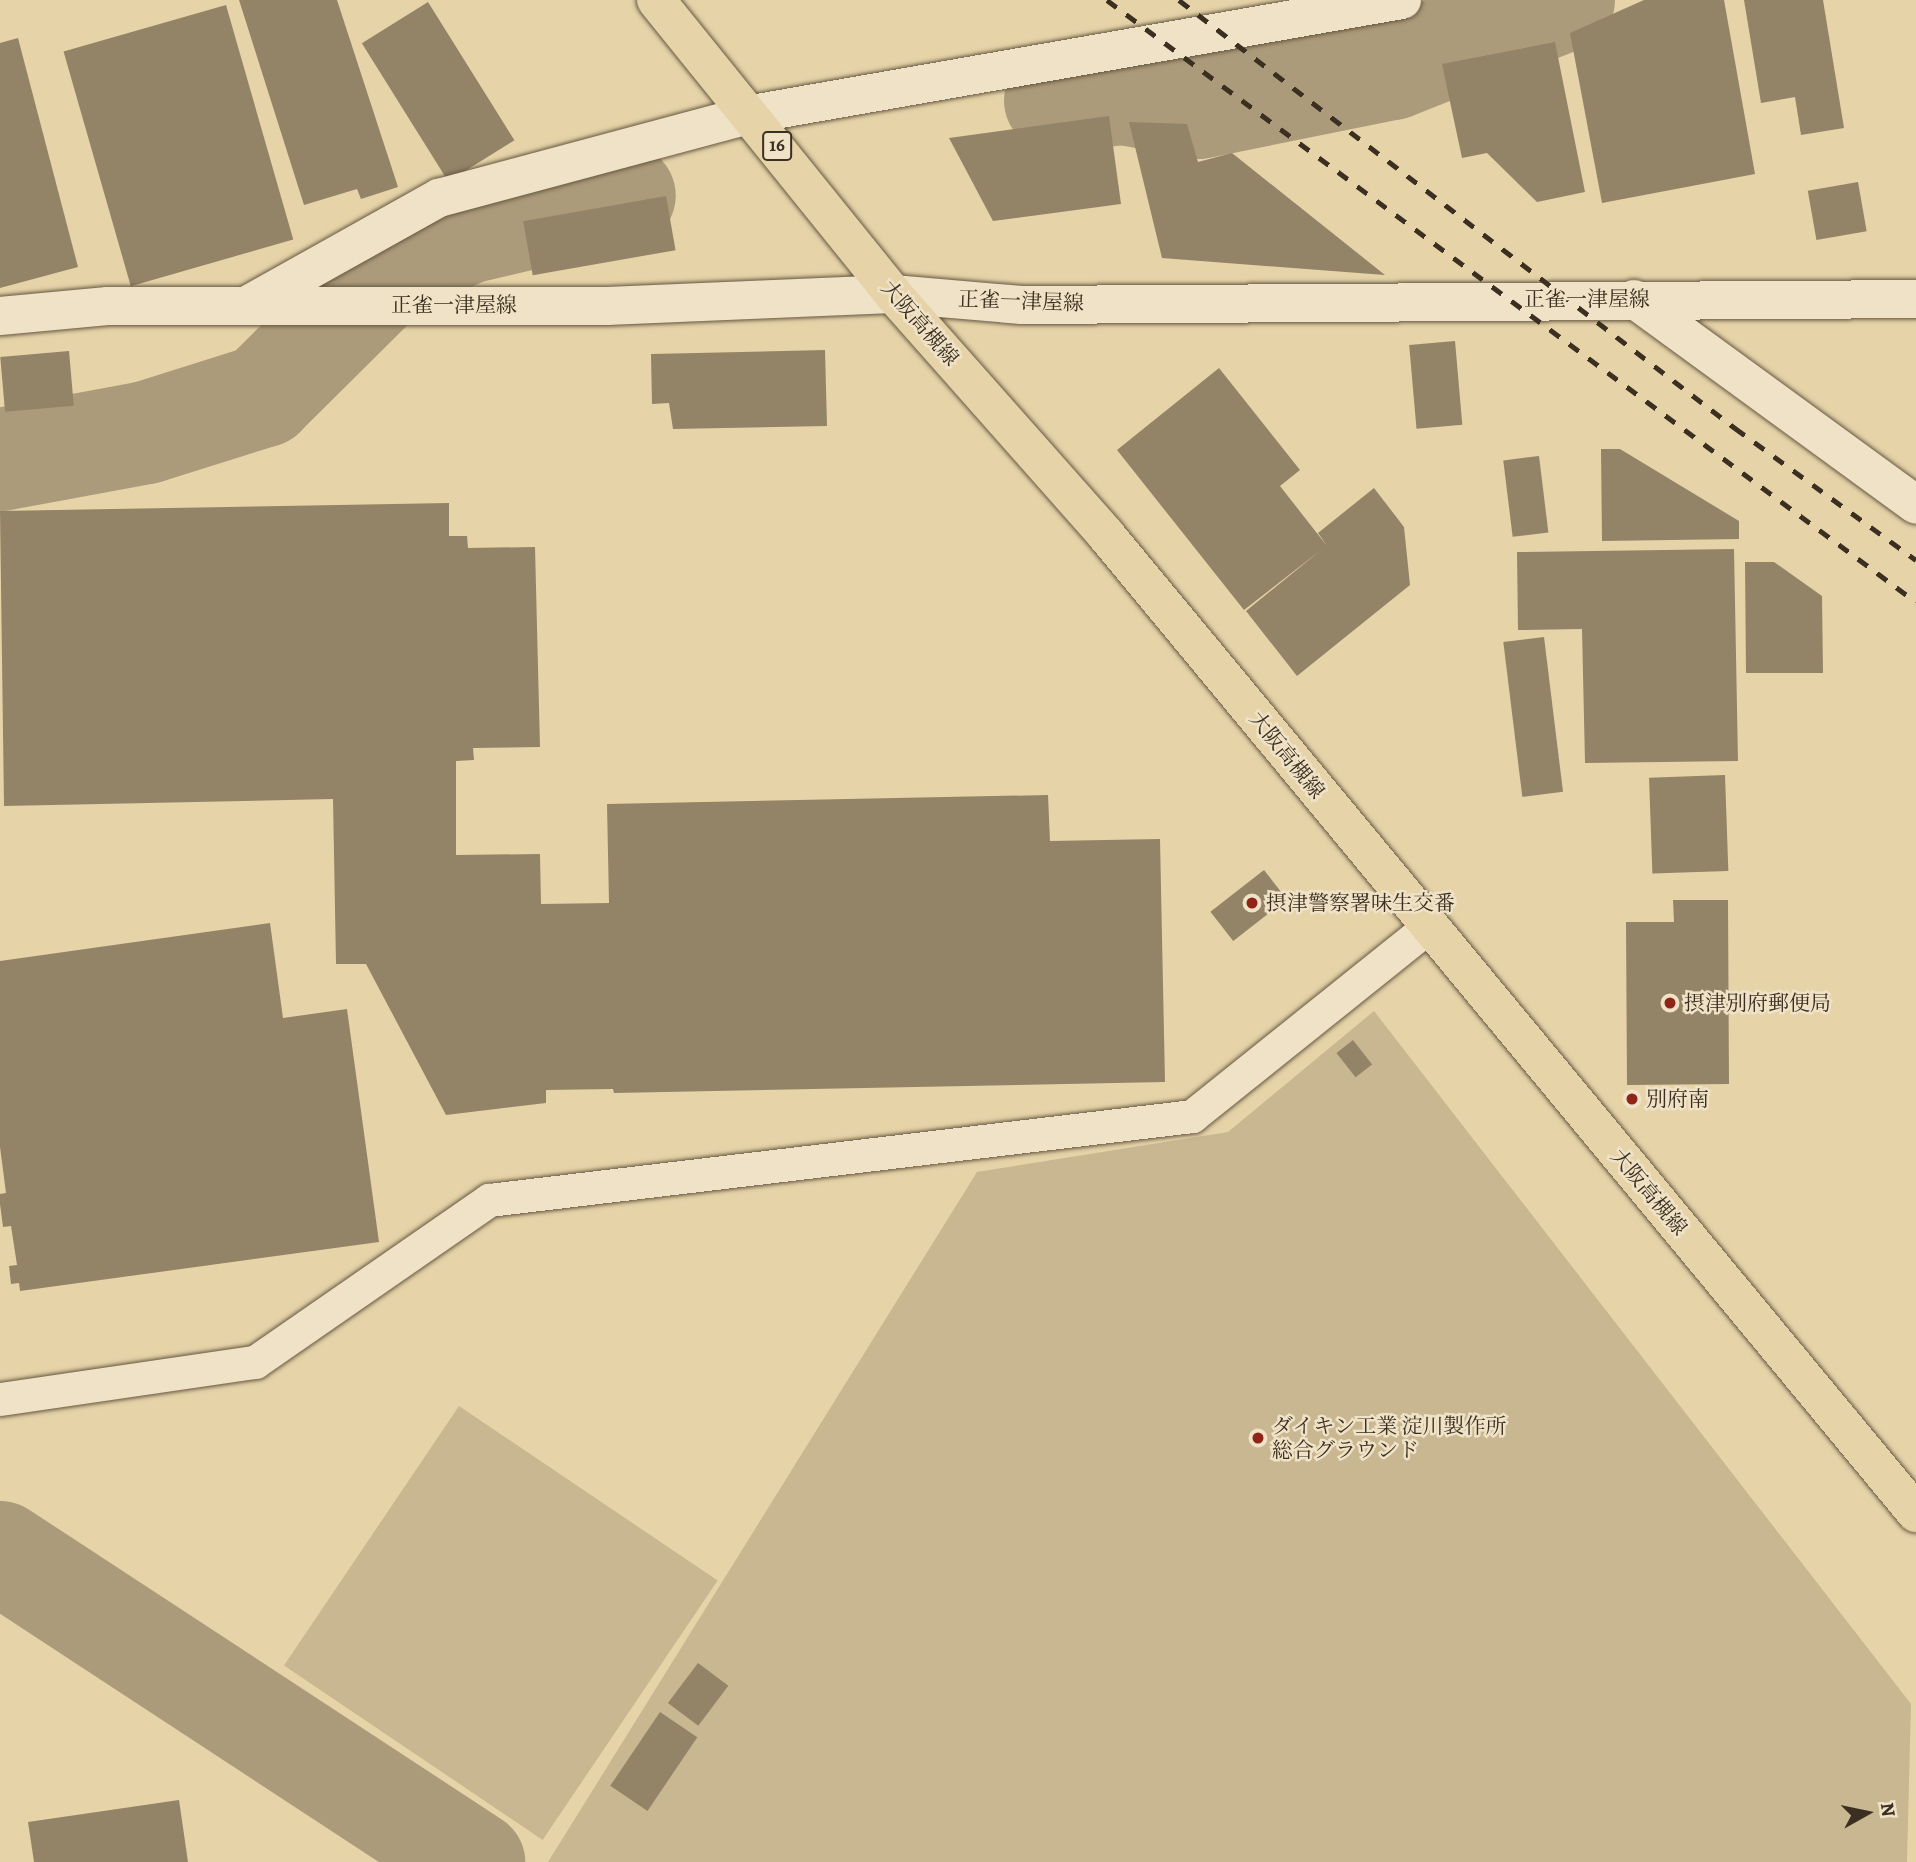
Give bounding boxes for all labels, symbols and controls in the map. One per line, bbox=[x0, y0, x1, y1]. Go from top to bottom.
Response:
road number: 16 bbox=[761, 130, 793, 162]
street label: 大阪高槻線 bbox=[876, 275, 964, 371]
street label: 正雀一津屋線 bbox=[958, 286, 1084, 316]
street label: 正雀一津屋線 bbox=[1524, 286, 1650, 312]
street label: 正雀一津屋線 bbox=[391, 292, 517, 318]
street label: 大阪高槻線 bbox=[1244, 706, 1330, 804]
place label: 摂津警察署味生交番 bbox=[1266, 890, 1455, 916]
marker: 摂津警察署味生交番 bbox=[1244, 895, 1260, 911]
place label: 摂津別府郵便局 bbox=[1684, 990, 1831, 1016]
marker: 摂津別府郵便局 bbox=[1662, 995, 1678, 1011]
place label: 別府南 bbox=[1646, 1086, 1709, 1112]
marker: 別府南 bbox=[1624, 1091, 1640, 1107]
street label: 大阪高槻線 bbox=[1606, 1144, 1692, 1240]
place label: ダイキン工業 淀川製作所 総合グラウンド bbox=[1272, 1413, 1507, 1463]
marker: ダイキン工業 淀川製作所 総合グラウンド bbox=[1250, 1430, 1266, 1446]
north arrow bbox=[1832, 1778, 1902, 1848]
text: N bbox=[1874, 1801, 1902, 1819]

